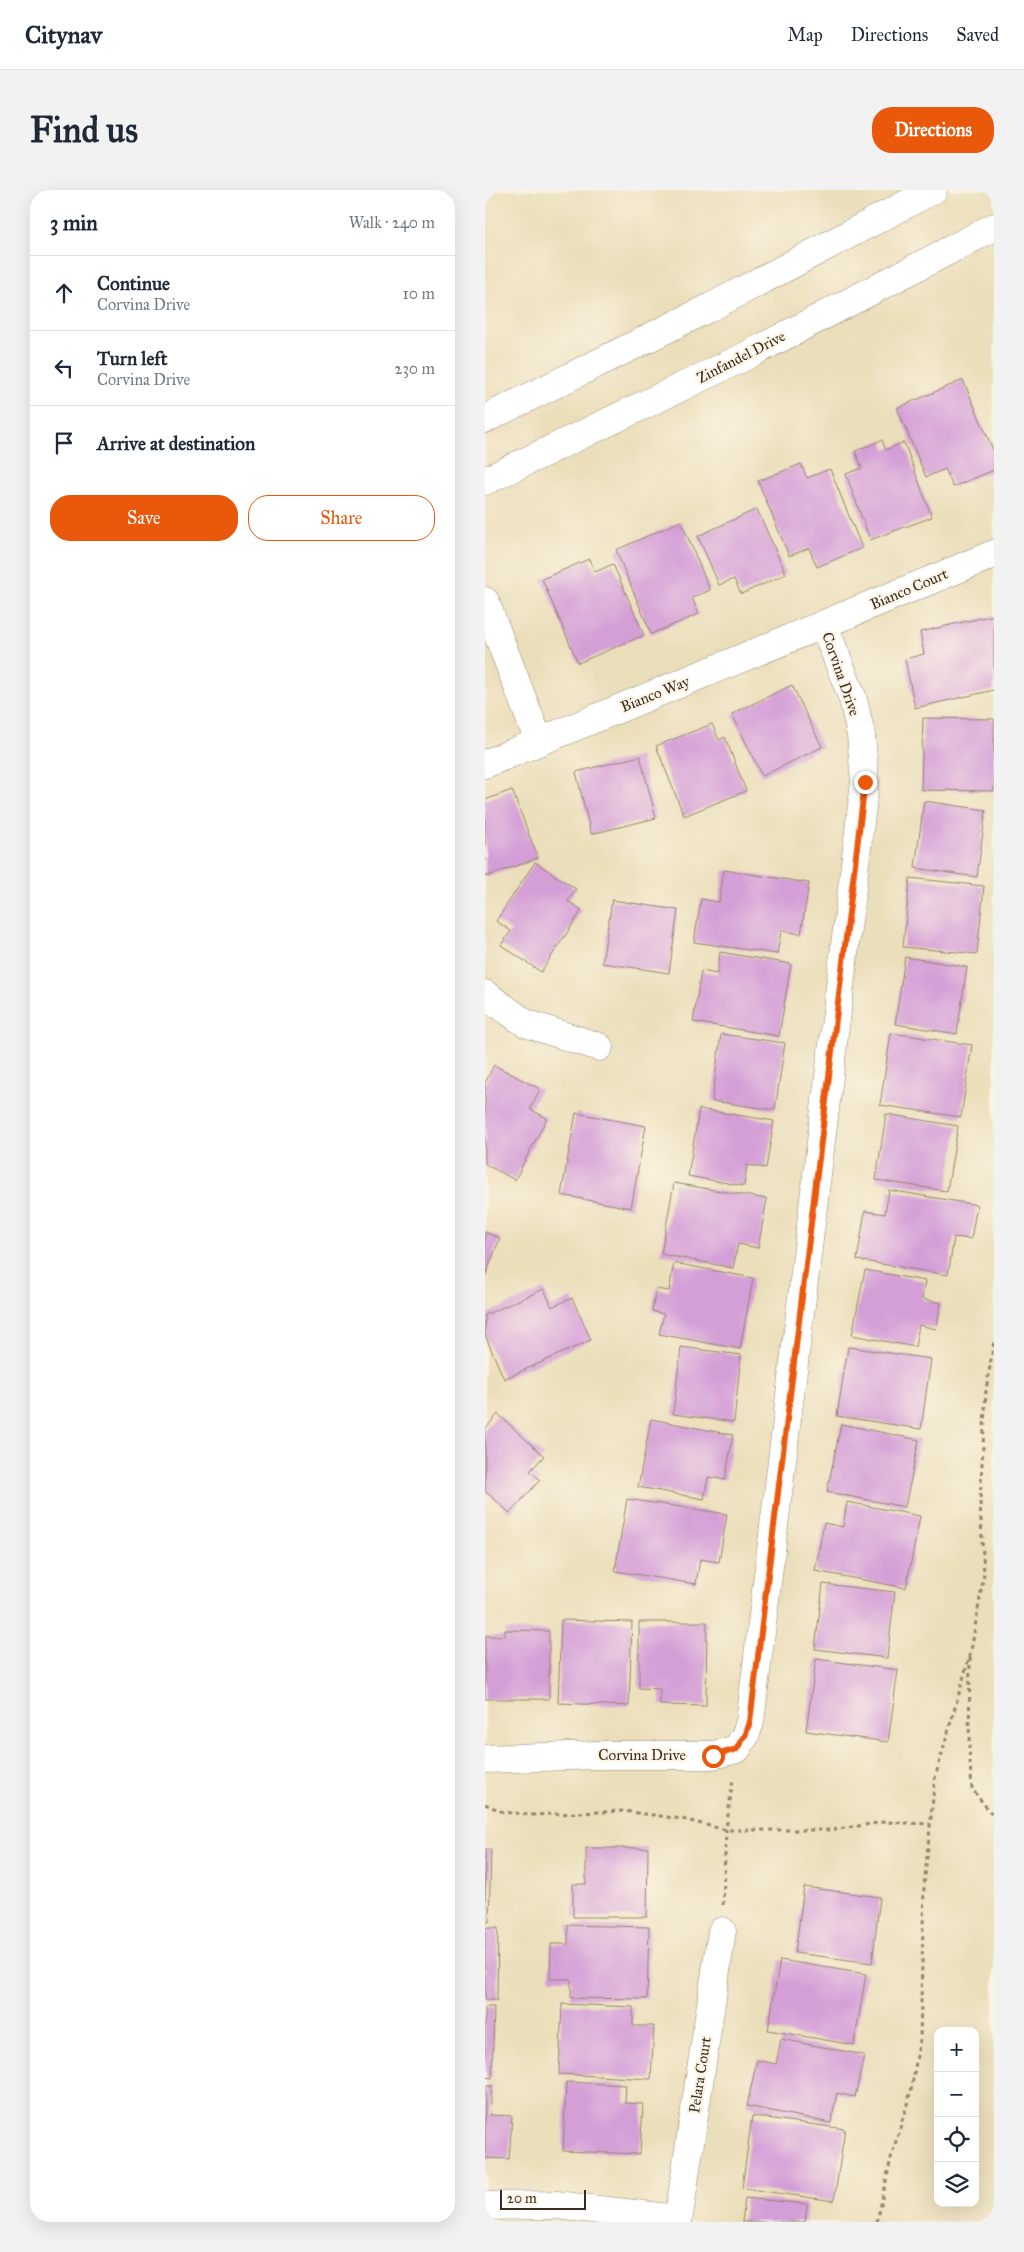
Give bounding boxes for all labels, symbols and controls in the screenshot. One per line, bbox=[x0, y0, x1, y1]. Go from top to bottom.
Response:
text: Citynav bbox=[25, 20, 102, 50]
text: Map bbox=[787, 24, 823, 46]
text: Directions bbox=[851, 24, 928, 46]
text: Saved bbox=[956, 24, 999, 46]
button: Directions bbox=[872, 107, 994, 153]
text: Find us bbox=[30, 109, 138, 152]
text: 3 min bbox=[50, 210, 98, 236]
text: Walk · 240 m bbox=[349, 213, 435, 232]
text: Continue bbox=[97, 272, 170, 295]
icon: ahead bbox=[50, 279, 78, 307]
text: 10 m bbox=[403, 284, 435, 303]
text: Corvina Drive bbox=[97, 295, 190, 314]
street label: Zinfandel Drive bbox=[694, 327, 788, 387]
text: Turn left bbox=[97, 347, 167, 370]
icon: left bbox=[50, 354, 78, 382]
text: 230 m bbox=[395, 359, 435, 378]
text: Corvina Drive bbox=[97, 370, 190, 389]
icon: arrive bbox=[50, 429, 78, 457]
text: Arrive at destination bbox=[97, 432, 255, 455]
button: Save bbox=[50, 495, 238, 541]
button: Share bbox=[248, 495, 435, 541]
street label: Bianco Court bbox=[868, 564, 951, 613]
street label: Corvina Drive bbox=[818, 630, 864, 718]
street label: Bianco Way bbox=[618, 672, 693, 716]
route end bbox=[854, 771, 877, 794]
route start bbox=[702, 1745, 725, 1768]
street label: Corvina Drive bbox=[598, 1746, 686, 1764]
map controls bbox=[934, 2027, 979, 2207]
button: + bbox=[934, 2027, 979, 2072]
street label: Pelara Court bbox=[685, 2035, 715, 2114]
button: − bbox=[934, 2072, 979, 2117]
button: locate bbox=[934, 2117, 979, 2162]
button: layers bbox=[934, 2162, 979, 2207]
scale bar bbox=[500, 2187, 586, 2210]
text: 20 m bbox=[507, 2190, 537, 2207]

